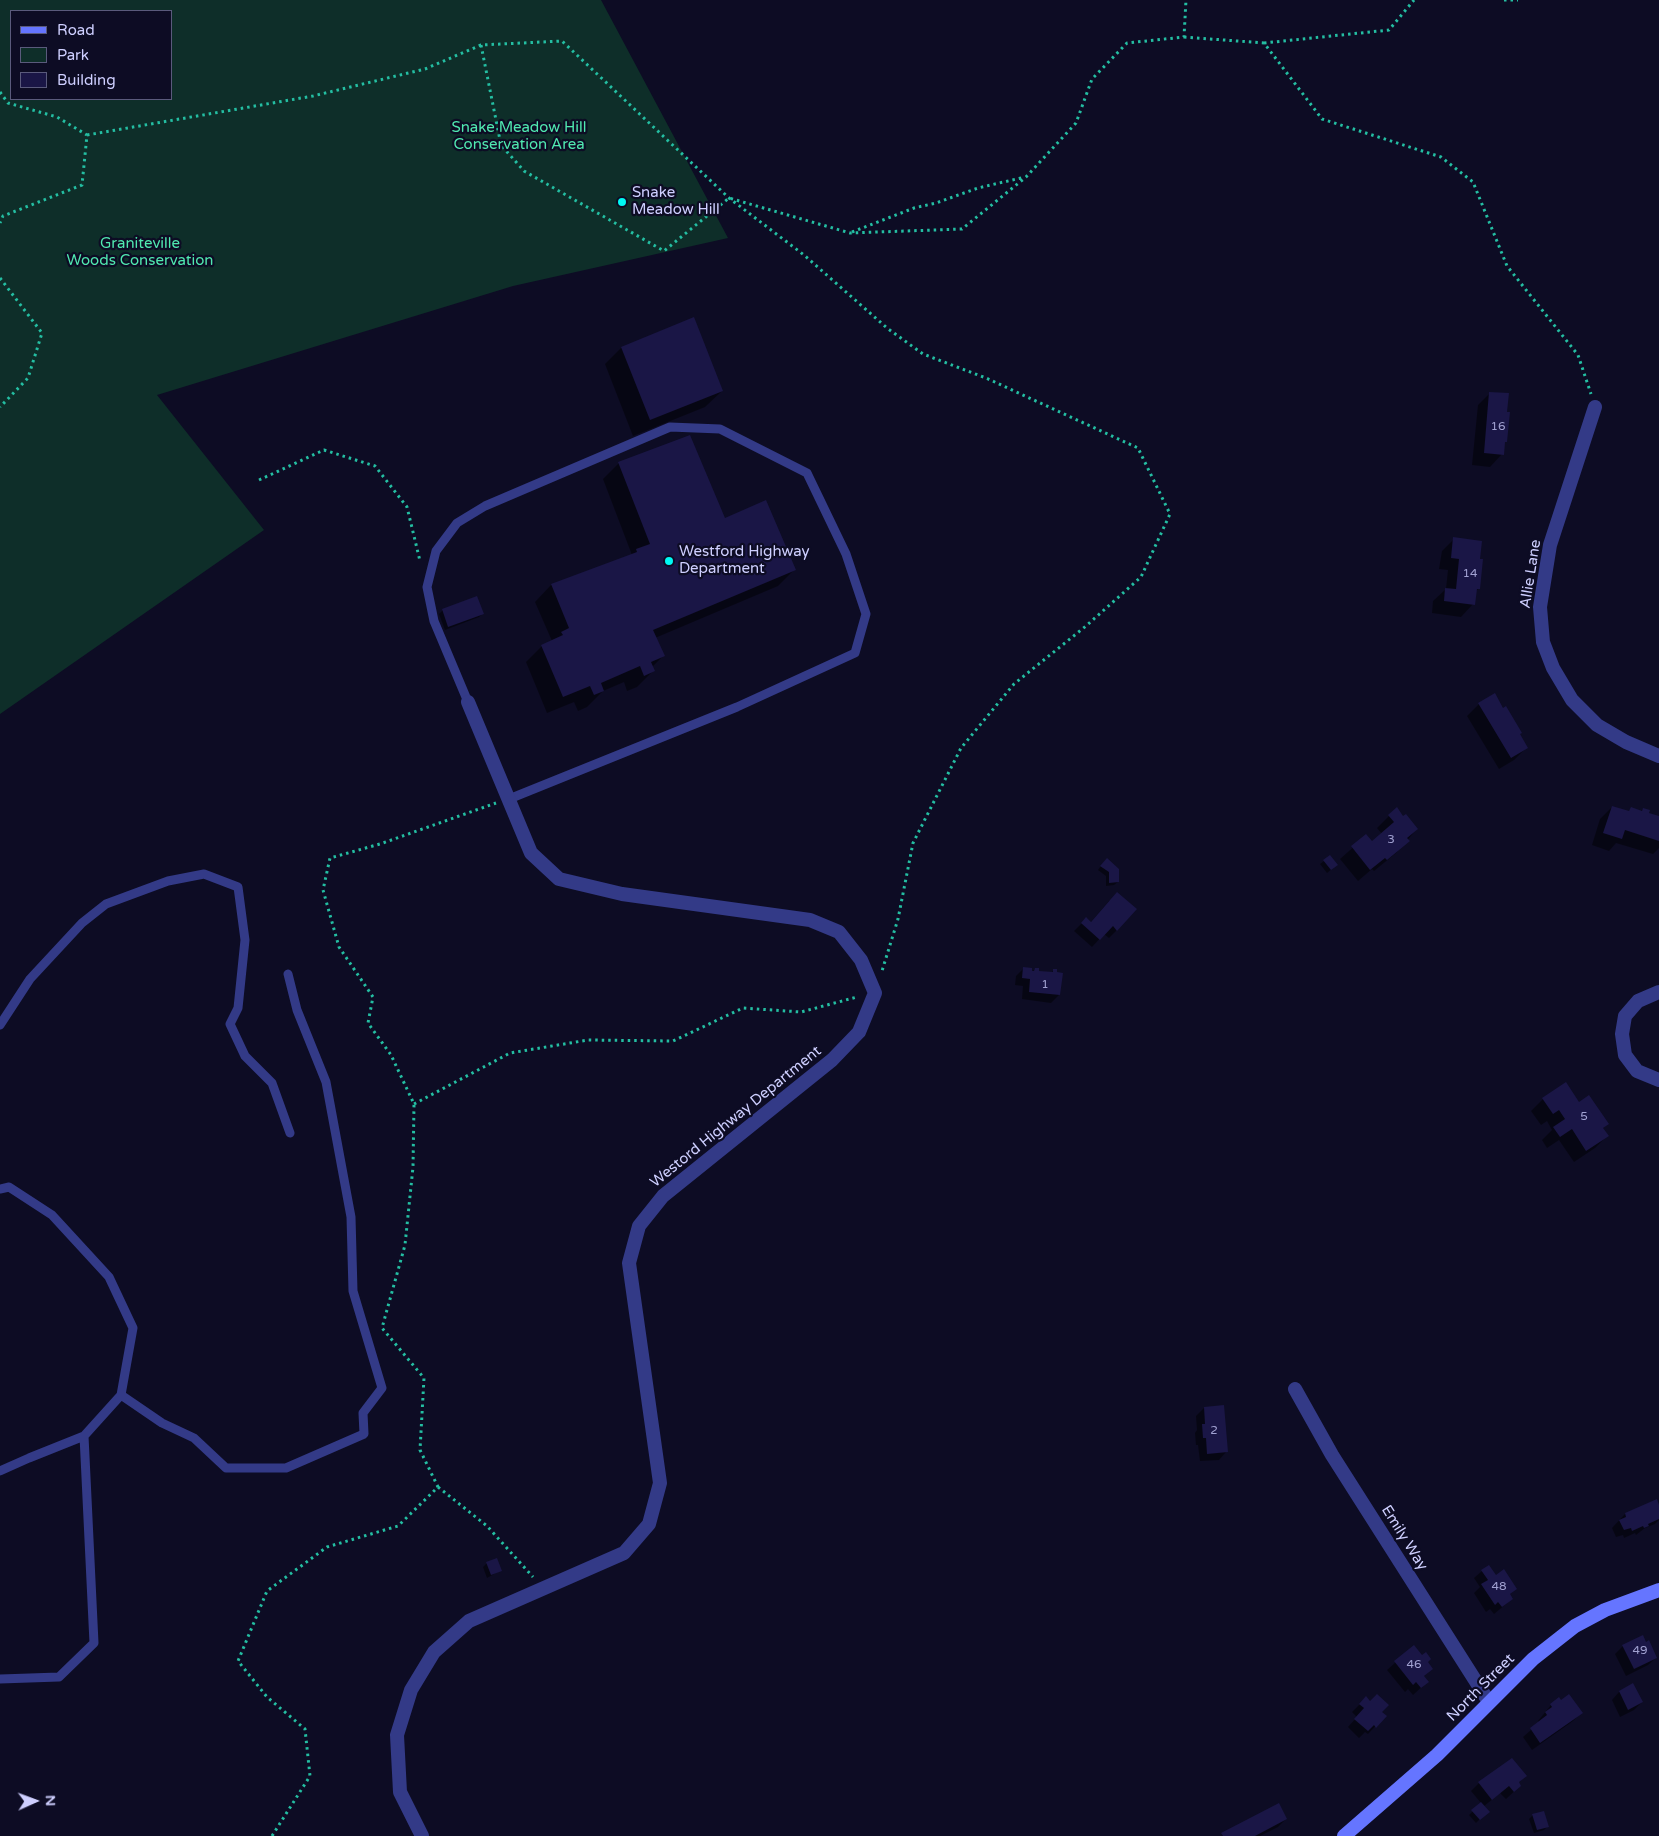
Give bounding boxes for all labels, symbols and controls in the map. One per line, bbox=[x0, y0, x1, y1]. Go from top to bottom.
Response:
legend bbox=[10, 10, 172, 100]
text: Road bbox=[57, 21, 95, 39]
text: Park bbox=[57, 46, 89, 64]
text: Building bbox=[57, 71, 116, 89]
park label: Snake Meadow Hill Conservation Area bbox=[452, 119, 586, 154]
place label: Snake Meadow Hill bbox=[632, 184, 720, 219]
marker: Snake Meadow Hill bbox=[616, 196, 628, 208]
park label: Graniteville Woods Conservation bbox=[67, 235, 213, 270]
house number: 16 bbox=[1490, 420, 1506, 434]
street label: Allie Lane bbox=[1517, 538, 1545, 610]
place label: Westford Highway Department bbox=[679, 543, 810, 578]
marker: Westford Highway Department bbox=[663, 555, 675, 567]
house number: 14 bbox=[1462, 567, 1478, 581]
house number: 3 bbox=[1387, 833, 1395, 847]
house number: 1 bbox=[1041, 978, 1049, 992]
street label: Westord Highway Department bbox=[647, 1042, 825, 1192]
house number: 5 bbox=[1580, 1110, 1588, 1124]
house number: 2 bbox=[1210, 1424, 1218, 1438]
street label: Emily Way bbox=[1377, 1502, 1431, 1574]
house number: 48 bbox=[1491, 1580, 1507, 1594]
house number: 49 bbox=[1632, 1644, 1648, 1658]
street label: North Street bbox=[1443, 1650, 1519, 1726]
house number: 46 bbox=[1406, 1658, 1422, 1672]
north arrow bbox=[10, 1776, 60, 1826]
text: N bbox=[42, 1795, 59, 1806]

